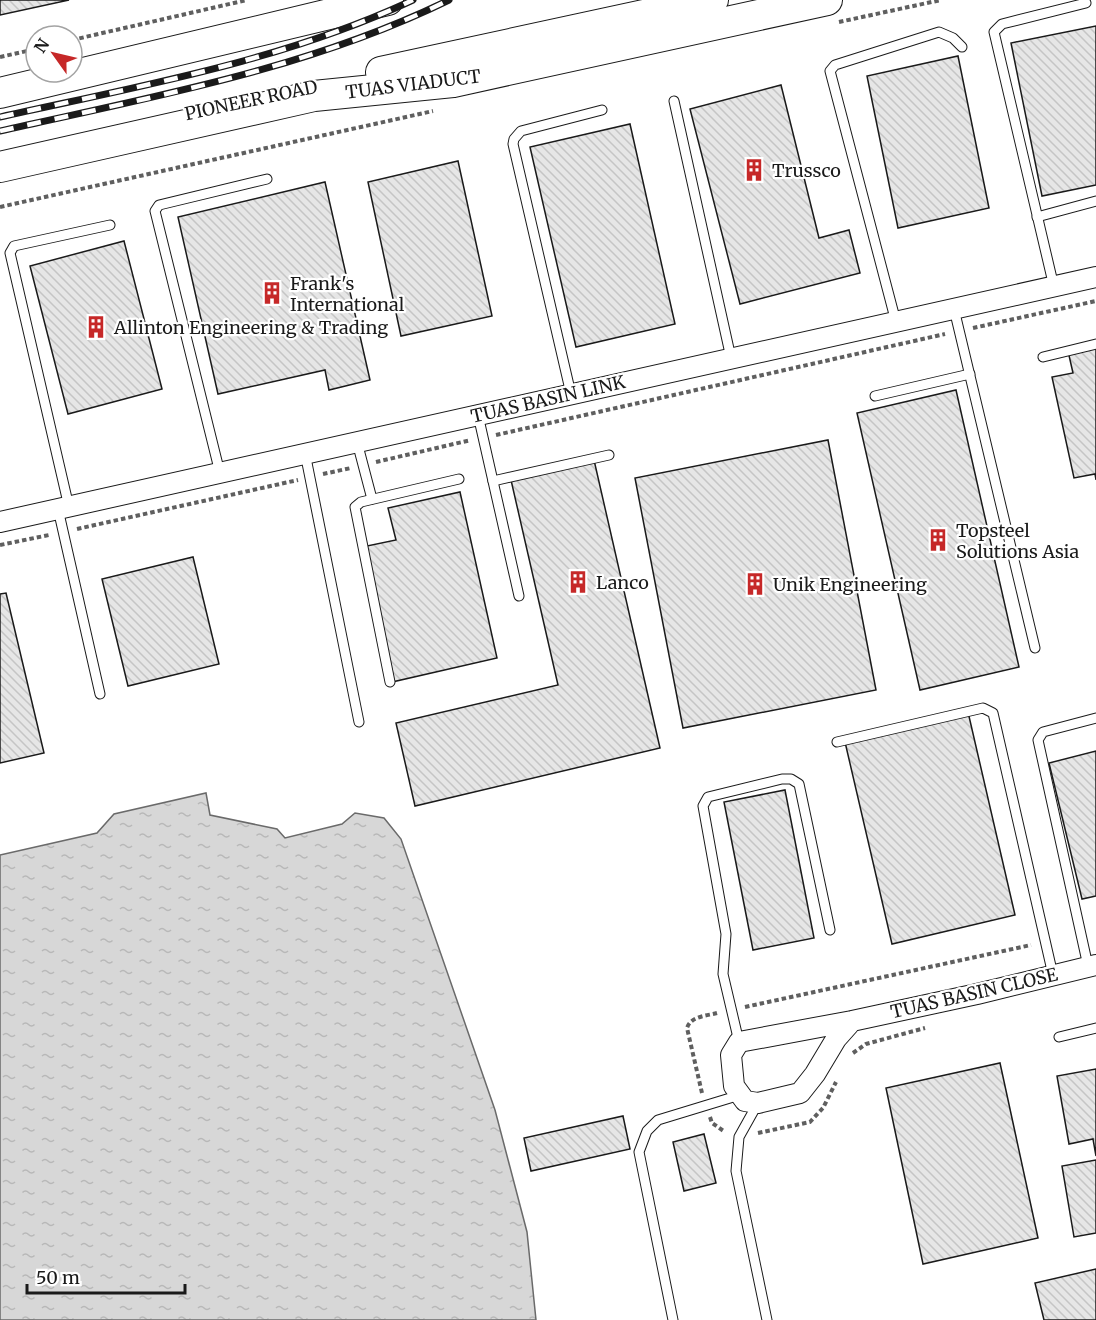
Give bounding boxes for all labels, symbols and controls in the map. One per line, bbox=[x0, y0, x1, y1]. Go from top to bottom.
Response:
north arrow bbox=[24, 24, 84, 84]
text: N bbox=[30, 34, 54, 56]
street label: TUAS VIADUCT bbox=[344, 64, 482, 104]
street label: PIONEER ROAD bbox=[183, 75, 319, 125]
building icon: Trussco bbox=[741, 157, 767, 183]
place label: Trussco bbox=[772, 159, 841, 182]
place label: Frank's International bbox=[290, 272, 405, 316]
building icon: Frank's International bbox=[259, 280, 285, 306]
building icon: Allinton Engineering & Trading bbox=[83, 314, 109, 340]
place label: Allinton Engineering & Trading bbox=[113, 316, 388, 339]
street label: TUAS BASIN LINK bbox=[469, 370, 628, 428]
place label: Topsteel Solutions Asia bbox=[956, 519, 1079, 563]
building icon: Topsteel Solutions Asia bbox=[925, 527, 951, 553]
building icon: Lanco bbox=[565, 569, 591, 595]
place label: Lanco bbox=[596, 571, 649, 594]
building icon: Unik Engineering bbox=[742, 571, 768, 597]
place label: Unik Engineering bbox=[773, 573, 927, 596]
street label: TUAS BASIN CLOSE bbox=[888, 962, 1060, 1023]
scale bar bbox=[27, 1257, 184, 1295]
text: 50 m bbox=[36, 1266, 80, 1289]

